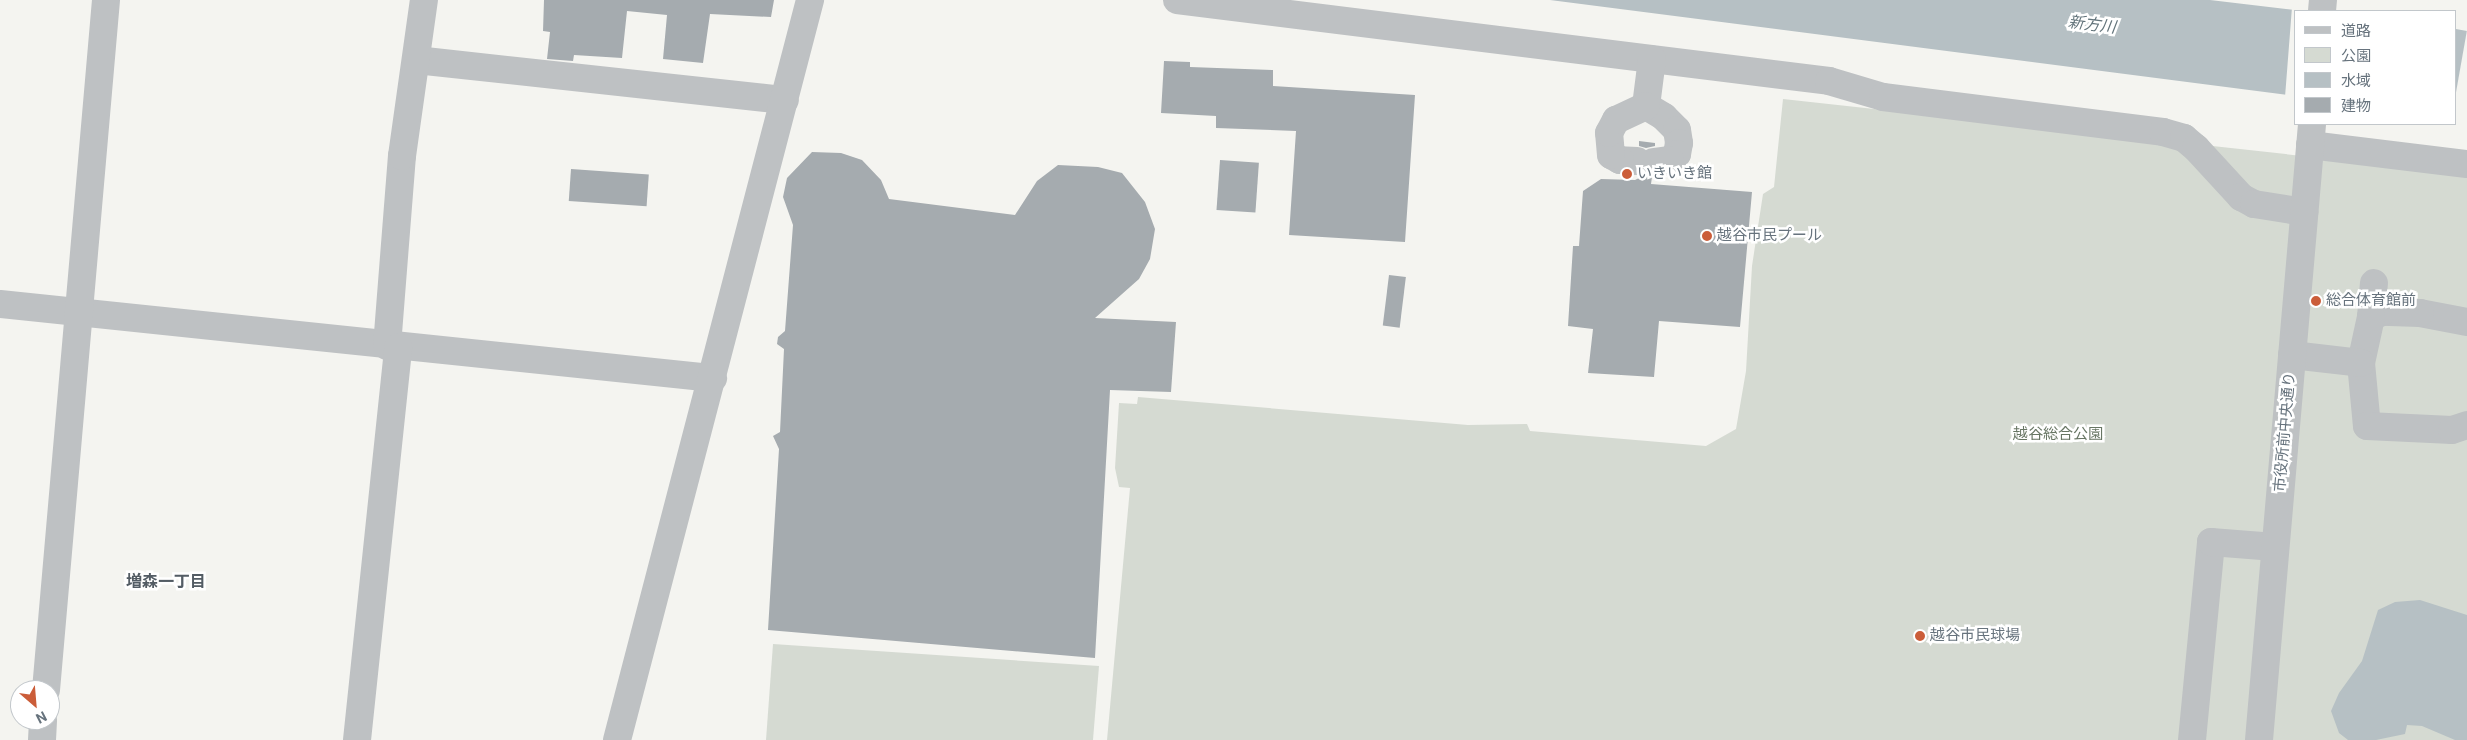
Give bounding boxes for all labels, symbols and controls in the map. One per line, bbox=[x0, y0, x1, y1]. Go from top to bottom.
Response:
legend bbox=[2294, 10, 2457, 125]
water label: 新方川 bbox=[2067, 13, 2117, 37]
text: 道路 bbox=[2341, 22, 2371, 40]
text: 公園 bbox=[2341, 47, 2371, 65]
text: 水域 bbox=[2341, 72, 2371, 90]
text: 建物 bbox=[2341, 97, 2371, 115]
place label: いきいき館 bbox=[1637, 165, 1712, 183]
marker: いきいき館 bbox=[1621, 168, 1633, 180]
place label: 越谷市民プール bbox=[1717, 227, 1822, 245]
marker: 越谷市民プール bbox=[1701, 230, 1713, 242]
place label: 総合体育館前 bbox=[2326, 292, 2416, 310]
marker: 総合体育館前 bbox=[2310, 295, 2322, 307]
street label: 市役所前中央通り bbox=[2271, 371, 2299, 493]
park label: 越谷総合公園 bbox=[2013, 426, 2103, 444]
district label: 増森一丁目 bbox=[126, 572, 206, 592]
place label: 越谷市民球場 bbox=[1930, 627, 2020, 645]
marker: 越谷市民球場 bbox=[1914, 630, 1926, 642]
north arrow bbox=[10, 680, 60, 730]
text: N bbox=[33, 708, 49, 727]

